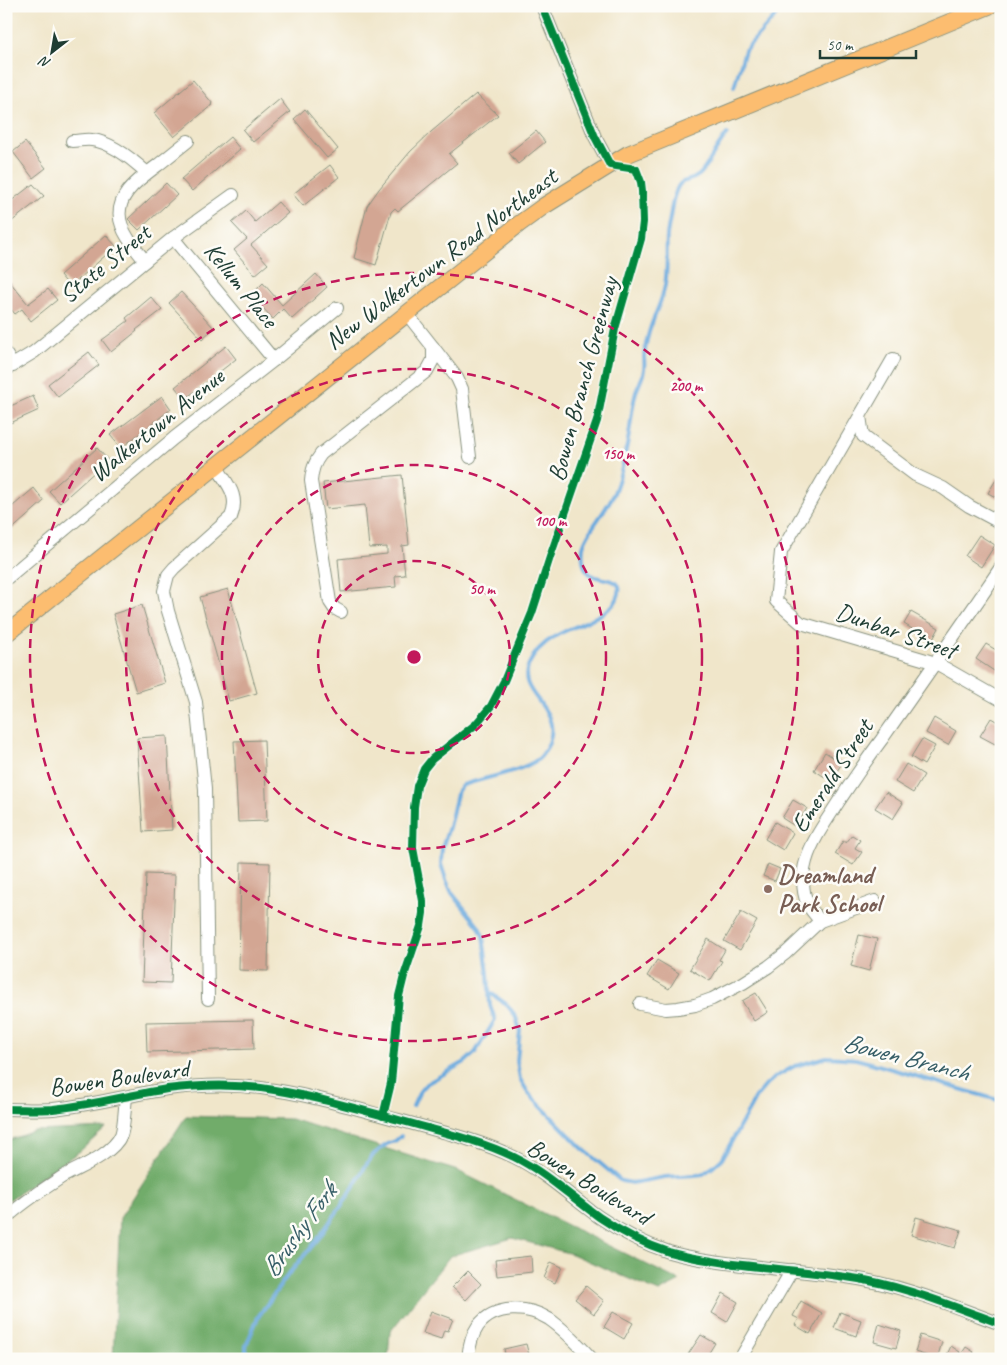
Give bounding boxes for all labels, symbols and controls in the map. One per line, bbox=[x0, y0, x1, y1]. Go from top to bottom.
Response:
north arrow bbox=[28, 28, 78, 78]
scale bar bbox=[820, 28, 916, 60]
text: 50 m bbox=[827, 36, 854, 55]
text: N bbox=[35, 52, 54, 72]
street label: New Walkertown Road Northeast bbox=[318, 159, 566, 357]
street label: State Street bbox=[53, 216, 159, 311]
street label: Kellum Place bbox=[197, 236, 286, 336]
street label: Bowen Branch Greenway bbox=[540, 271, 626, 484]
street label: Walkertown Avenue bbox=[83, 360, 232, 489]
text: 200 m bbox=[670, 377, 704, 396]
text: 150 m bbox=[602, 445, 636, 464]
text: 100 m bbox=[534, 512, 568, 531]
text: 50 m bbox=[469, 580, 496, 599]
street label: Dunbar Street bbox=[832, 595, 964, 668]
centre of rings bbox=[405, 648, 423, 666]
street label: Emerald Street bbox=[784, 711, 882, 839]
place label: Dreamland Park School bbox=[778, 859, 885, 920]
marker: Dreamland Park School bbox=[762, 883, 774, 895]
water label: Bowen Branch bbox=[840, 1025, 974, 1089]
street label: Bowen Boulevard bbox=[47, 1052, 194, 1104]
street label: Bowen Boulevard bbox=[521, 1131, 660, 1234]
water label: Brushy Fork bbox=[254, 1172, 347, 1283]

